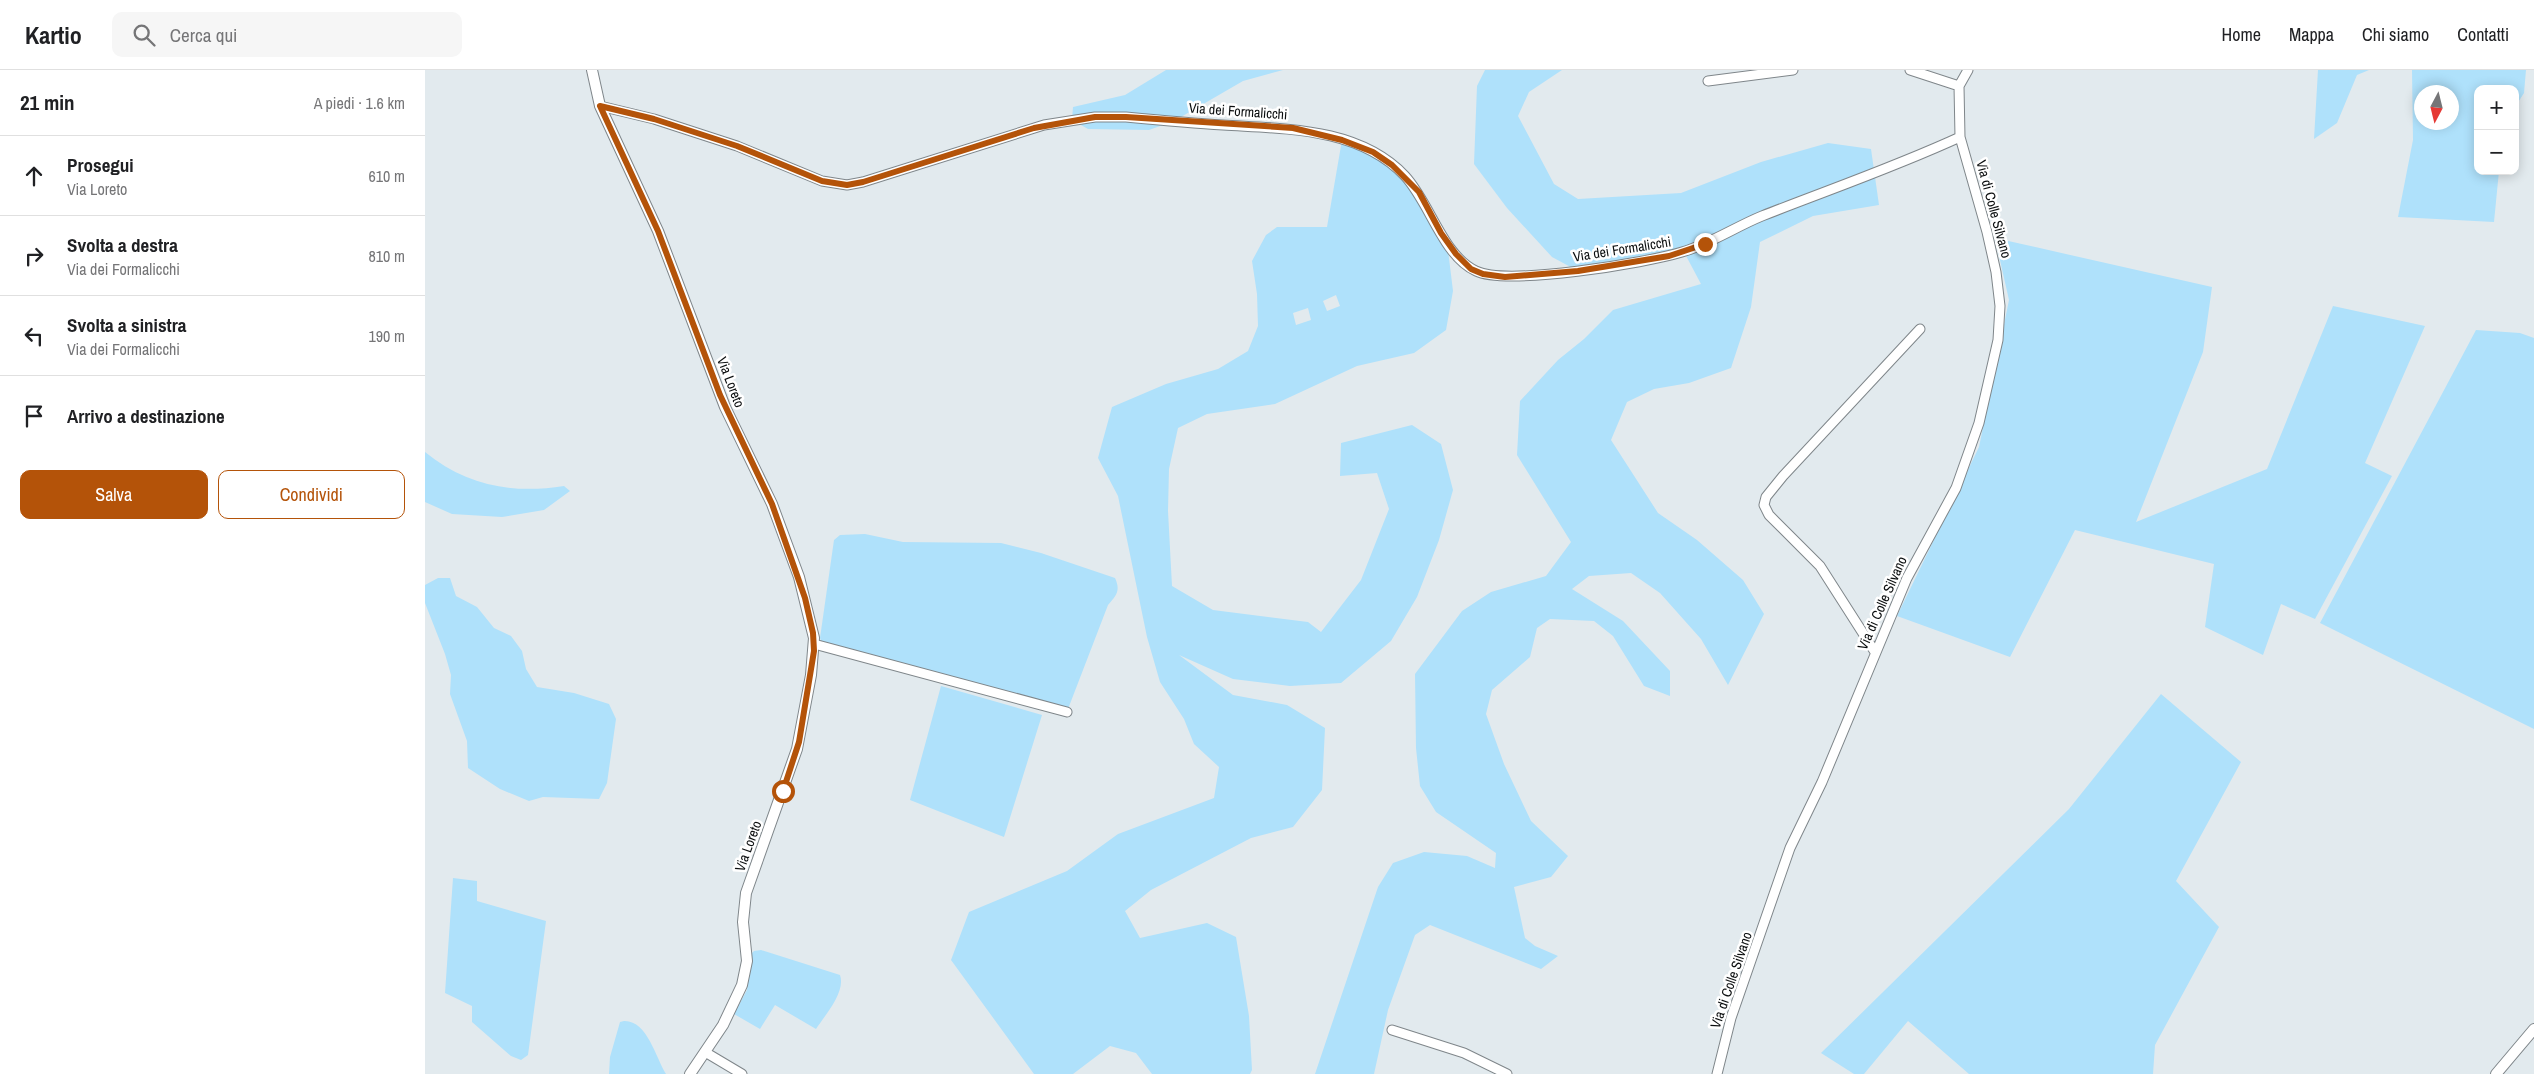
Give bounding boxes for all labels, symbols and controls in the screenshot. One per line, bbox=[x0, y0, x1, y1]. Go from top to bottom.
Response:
search box bbox=[112, 12, 462, 57]
text: Kartio bbox=[25, 19, 82, 51]
icon: search bbox=[130, 21, 158, 49]
text: Cerca qui bbox=[170, 22, 237, 48]
text: Home bbox=[2222, 22, 2261, 47]
text: Mappa bbox=[2289, 22, 2334, 47]
text: Chi siamo bbox=[2362, 22, 2429, 47]
text: Contatti bbox=[2457, 22, 2509, 47]
north arrow bbox=[2414, 85, 2459, 130]
map controls bbox=[2474, 85, 2519, 175]
button: + bbox=[2474, 85, 2519, 130]
text: 21 min bbox=[20, 88, 75, 117]
text: A piedi · 1.6 km bbox=[314, 92, 405, 114]
street label: Via dei Formalicchi bbox=[1188, 99, 1288, 123]
button: − bbox=[2474, 130, 2519, 175]
text: Prosegui bbox=[67, 152, 134, 178]
street label: Via di Colle Silvano bbox=[1972, 158, 2016, 260]
icon: ahead bbox=[20, 162, 48, 190]
text: 610 m bbox=[369, 165, 405, 187]
text: Via Loreto bbox=[67, 178, 127, 200]
text: Svolta a destra bbox=[67, 232, 178, 258]
street label: Via dei Formalicchi bbox=[1572, 232, 1672, 266]
route end bbox=[1694, 233, 1717, 256]
icon: right bbox=[20, 242, 48, 270]
text: 810 m bbox=[369, 245, 405, 267]
text: Via dei Formalicchi bbox=[67, 258, 180, 280]
text: Svolta a sinistra bbox=[67, 312, 187, 338]
icon: left bbox=[20, 322, 48, 350]
text: 190 m bbox=[369, 325, 405, 347]
text: Via dei Formalicchi bbox=[67, 338, 180, 360]
street label: Via Loreto bbox=[713, 354, 749, 410]
icon: arrive bbox=[20, 402, 48, 430]
text: Arrivo a destinazione bbox=[67, 403, 225, 429]
button: Salva bbox=[20, 470, 208, 519]
button: Condividi bbox=[218, 470, 405, 519]
street label: Via di Colle Silvano bbox=[1853, 553, 1911, 653]
route start bbox=[772, 780, 795, 803]
street label: Via Loreto bbox=[731, 818, 765, 874]
street label: Via di Colle Silvano bbox=[1706, 929, 1756, 1031]

